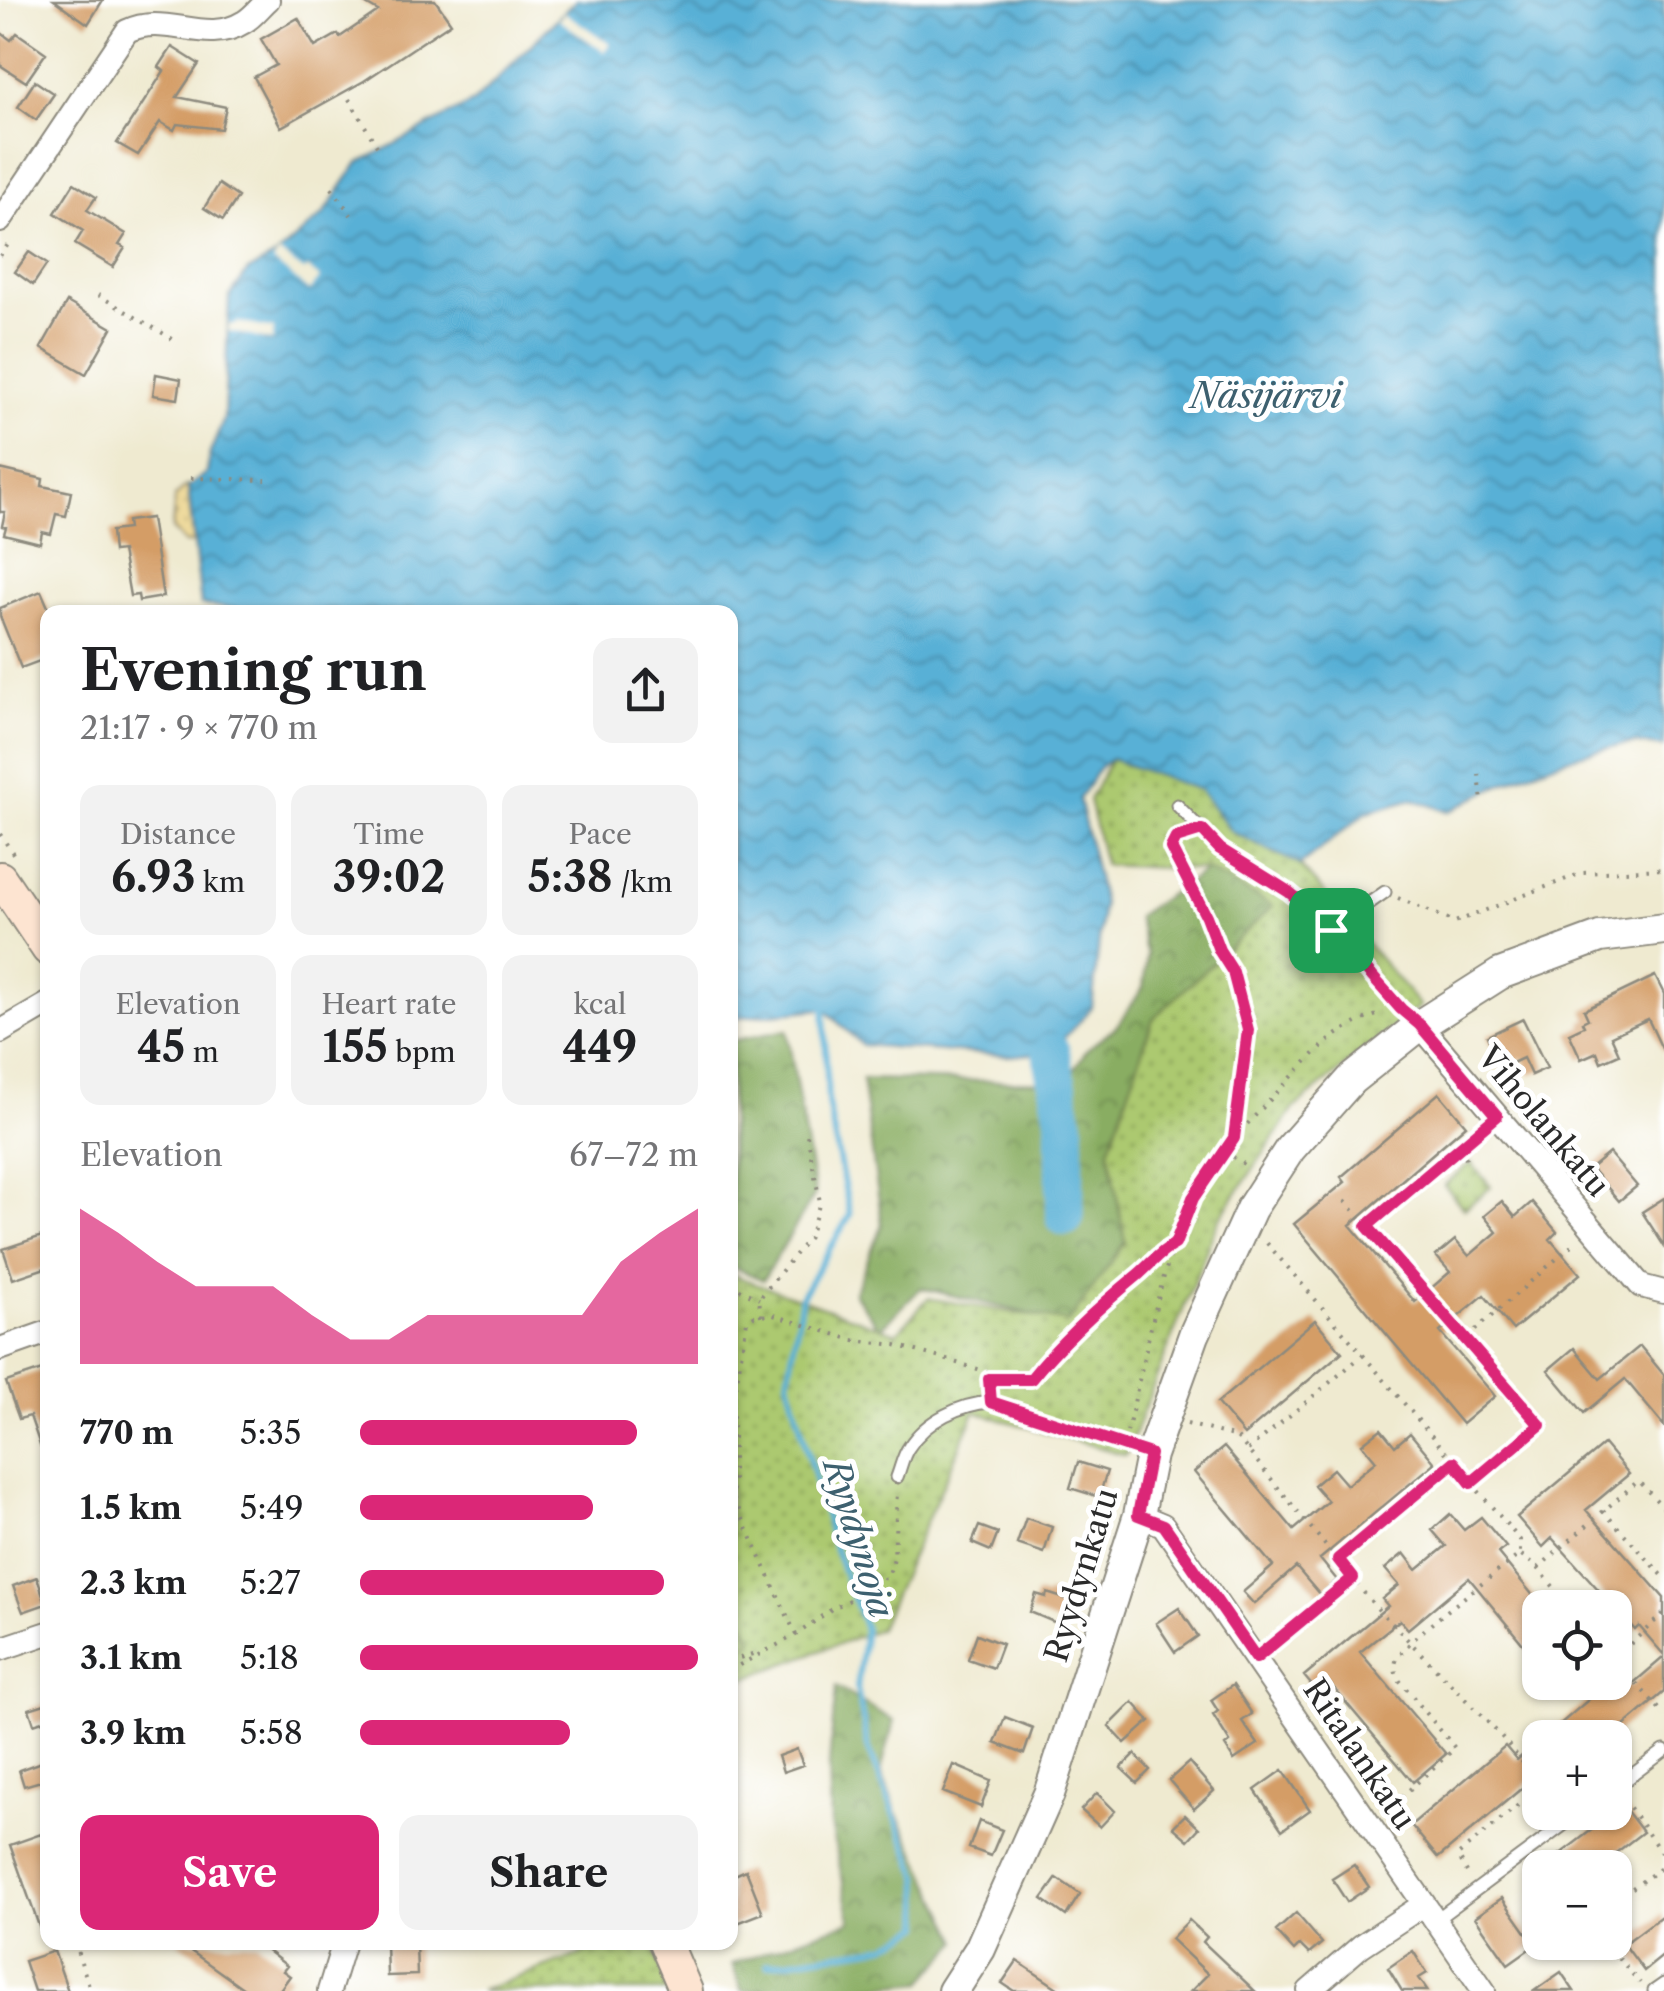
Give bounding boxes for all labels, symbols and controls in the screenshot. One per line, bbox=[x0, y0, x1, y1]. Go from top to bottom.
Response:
water label: Näsijärvi bbox=[1187, 374, 1344, 417]
text: Evening run bbox=[80, 637, 427, 704]
button: share bbox=[593, 638, 698, 743]
text: 21:17 · 9 × 770 m bbox=[80, 708, 318, 747]
text: Distance bbox=[120, 817, 236, 851]
text: Time bbox=[354, 817, 424, 851]
text: Pace bbox=[568, 817, 632, 851]
text: 6.93 bbox=[111, 851, 195, 903]
text: 39:02 bbox=[333, 851, 445, 903]
text: 5:38 bbox=[527, 851, 613, 903]
text: km bbox=[195, 865, 245, 899]
text: /km bbox=[613, 865, 673, 899]
pin bbox=[1289, 888, 1374, 973]
icon: arrive bbox=[1304, 903, 1359, 958]
text: Elevation bbox=[115, 987, 241, 1021]
text: Heart rate bbox=[322, 987, 456, 1021]
text: kcal bbox=[574, 987, 626, 1021]
text: 45 bbox=[137, 1021, 185, 1073]
text: 155 bbox=[323, 1021, 388, 1073]
text: 449 bbox=[563, 1021, 637, 1073]
text: m bbox=[185, 1035, 219, 1069]
text: bpm bbox=[388, 1035, 455, 1069]
street label: Viholankatu bbox=[1469, 1037, 1618, 1204]
text: Elevation bbox=[80, 1135, 223, 1174]
text: 67–72 m bbox=[569, 1135, 698, 1174]
text: 770 m bbox=[80, 1413, 174, 1452]
text: 5:35 bbox=[240, 1413, 301, 1452]
water label: Ryydynoja bbox=[814, 1450, 904, 1623]
street label: Ryydynkatu bbox=[1036, 1483, 1126, 1667]
text: 1.5 km bbox=[80, 1488, 182, 1527]
text: 5:49 bbox=[240, 1488, 304, 1527]
text: 2.3 km bbox=[80, 1563, 187, 1602]
text: 5:27 bbox=[240, 1563, 301, 1602]
map controls bbox=[1522, 1590, 1632, 1960]
button: locate bbox=[1522, 1590, 1632, 1700]
text: 3.1 km bbox=[80, 1638, 182, 1677]
text: 5:18 bbox=[240, 1638, 299, 1677]
street label: Ritalankatu bbox=[1295, 1671, 1425, 1837]
text: 3.9 km bbox=[80, 1713, 186, 1752]
text: 5:58 bbox=[240, 1713, 303, 1752]
button: + bbox=[1522, 1720, 1632, 1830]
button: Save bbox=[80, 1815, 379, 1930]
button: Share bbox=[399, 1815, 698, 1930]
button: − bbox=[1522, 1850, 1632, 1960]

